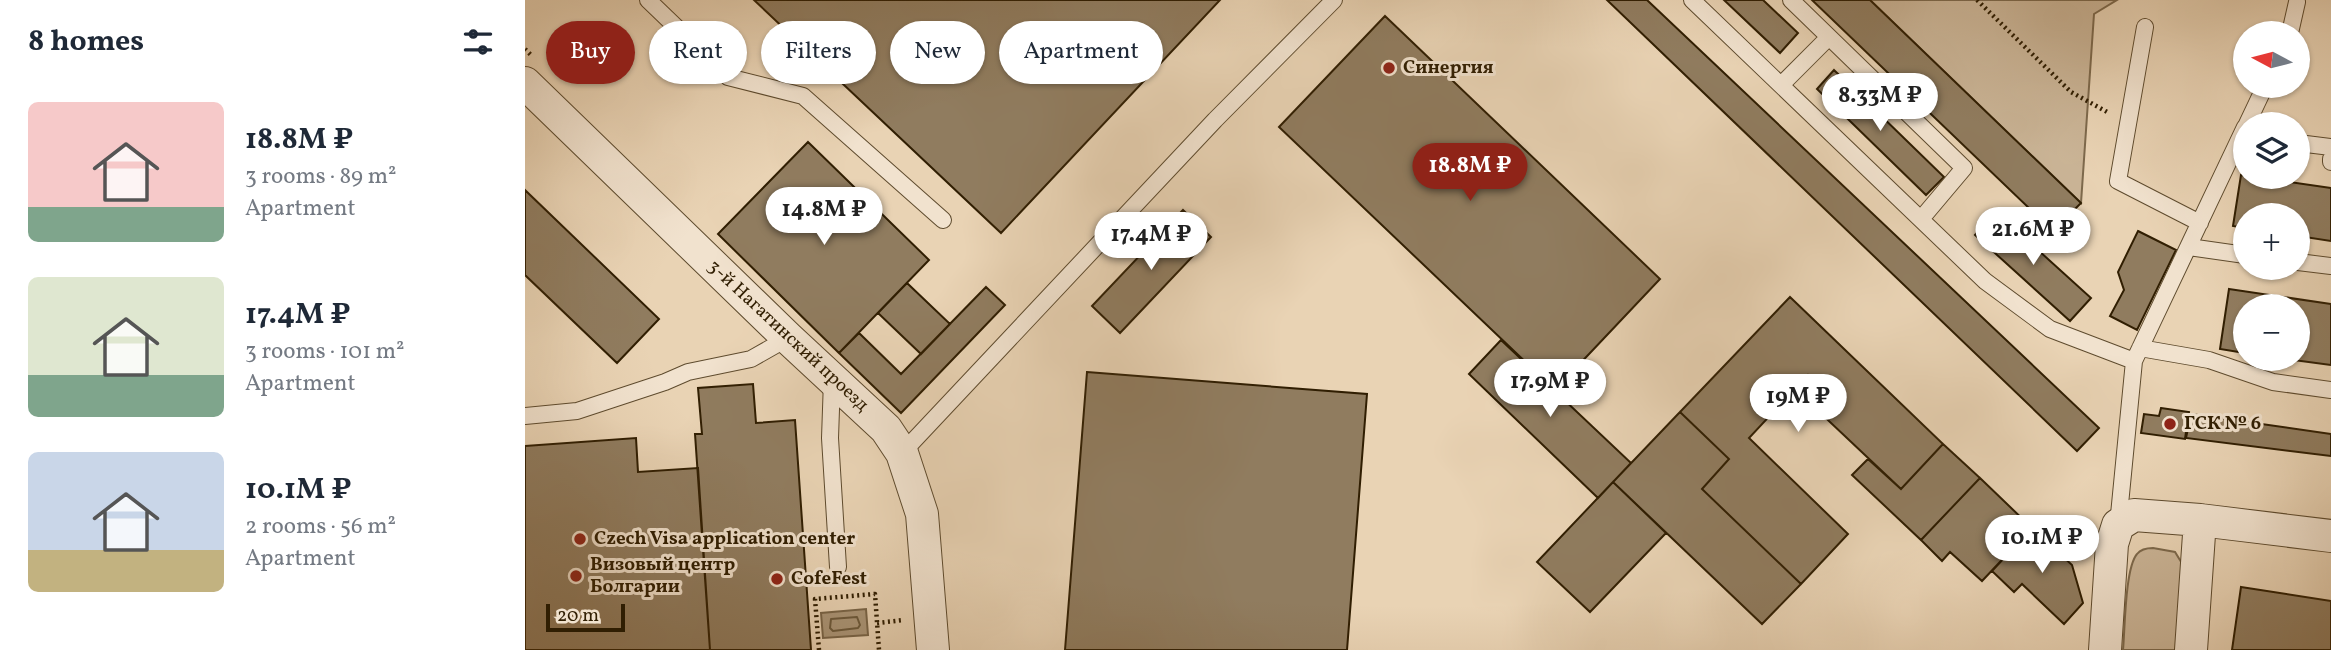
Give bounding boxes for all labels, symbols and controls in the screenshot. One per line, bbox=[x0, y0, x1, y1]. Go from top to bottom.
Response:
text: 8 homes bbox=[28, 21, 144, 63]
chip: Buy bbox=[546, 21, 635, 84]
chip: Rent bbox=[649, 21, 747, 84]
chip: Filters bbox=[761, 21, 876, 84]
chip: New bbox=[890, 21, 985, 84]
chip: Apartment bbox=[999, 21, 1163, 84]
north arrow bbox=[2233, 21, 2310, 98]
map controls bbox=[2233, 21, 2310, 371]
icon: filters bbox=[459, 23, 497, 61]
place label: Синергия bbox=[1403, 55, 1494, 81]
marker: Синергия bbox=[1381, 60, 1397, 76]
pin: 8.33M ₽ bbox=[1815, 74, 1945, 133]
text: 8.33M ₽ bbox=[1838, 80, 1922, 112]
button: layers bbox=[2233, 112, 2310, 189]
text: 18.8M ₽ bbox=[245, 119, 353, 161]
icon: home bbox=[84, 130, 168, 214]
pin: 18.8M ₽ bbox=[1405, 144, 1535, 203]
text: 18.8M ₽ bbox=[1428, 150, 1512, 182]
text: 3 rooms · 89 m² bbox=[245, 161, 397, 193]
pin: 14.8M ₽ bbox=[759, 188, 889, 247]
text: Apartment bbox=[245, 193, 356, 225]
text: 14.8M ₽ bbox=[782, 194, 866, 226]
button: + bbox=[2233, 203, 2310, 280]
pin: 21.6M ₽ bbox=[1968, 208, 2098, 267]
pin: 17.4M ₽ bbox=[1086, 212, 1216, 272]
text: 21.6M ₽ bbox=[1992, 214, 2074, 246]
text: 17.4M ₽ bbox=[1110, 219, 1192, 251]
street label: 3-й Нагатинский проезд bbox=[702, 254, 875, 418]
text: 17.4M ₽ bbox=[245, 294, 351, 336]
button: − bbox=[2233, 294, 2310, 371]
icon: home bbox=[84, 305, 168, 389]
text: 3 rooms · 101 m² bbox=[245, 336, 405, 368]
pin: 17.9M ₽ bbox=[1485, 360, 1615, 419]
text: 17.9M ₽ bbox=[1510, 366, 1590, 398]
text: Apartment bbox=[245, 368, 356, 400]
pin: 19M ₽ bbox=[1749, 374, 1847, 434]
text: 19M ₽ bbox=[1766, 381, 1830, 413]
place label: ГСК № 6 bbox=[2184, 411, 2261, 437]
marker: ГСК № 6 bbox=[2162, 416, 2178, 432]
text: 10.1M ₽ bbox=[245, 469, 352, 511]
icon: home bbox=[84, 480, 168, 564]
text: 2 rooms · 56 m² bbox=[245, 511, 396, 543]
pin: 10.1M ₽ bbox=[1977, 516, 2107, 575]
text: 10.1M ₽ bbox=[2001, 522, 2083, 554]
place label: Czech Visa application center bbox=[594, 526, 855, 552]
marker: Czech Visa application center bbox=[572, 531, 588, 547]
text: Apartment bbox=[245, 543, 356, 575]
place label: Визовый центр Болгарии bbox=[590, 552, 735, 600]
place label: CofeFest bbox=[791, 566, 867, 592]
marker: Визовый центр Болгарии bbox=[568, 568, 584, 584]
marker: CofeFest bbox=[769, 571, 785, 587]
scale bar bbox=[546, 601, 625, 633]
text: 20 m bbox=[557, 603, 599, 629]

